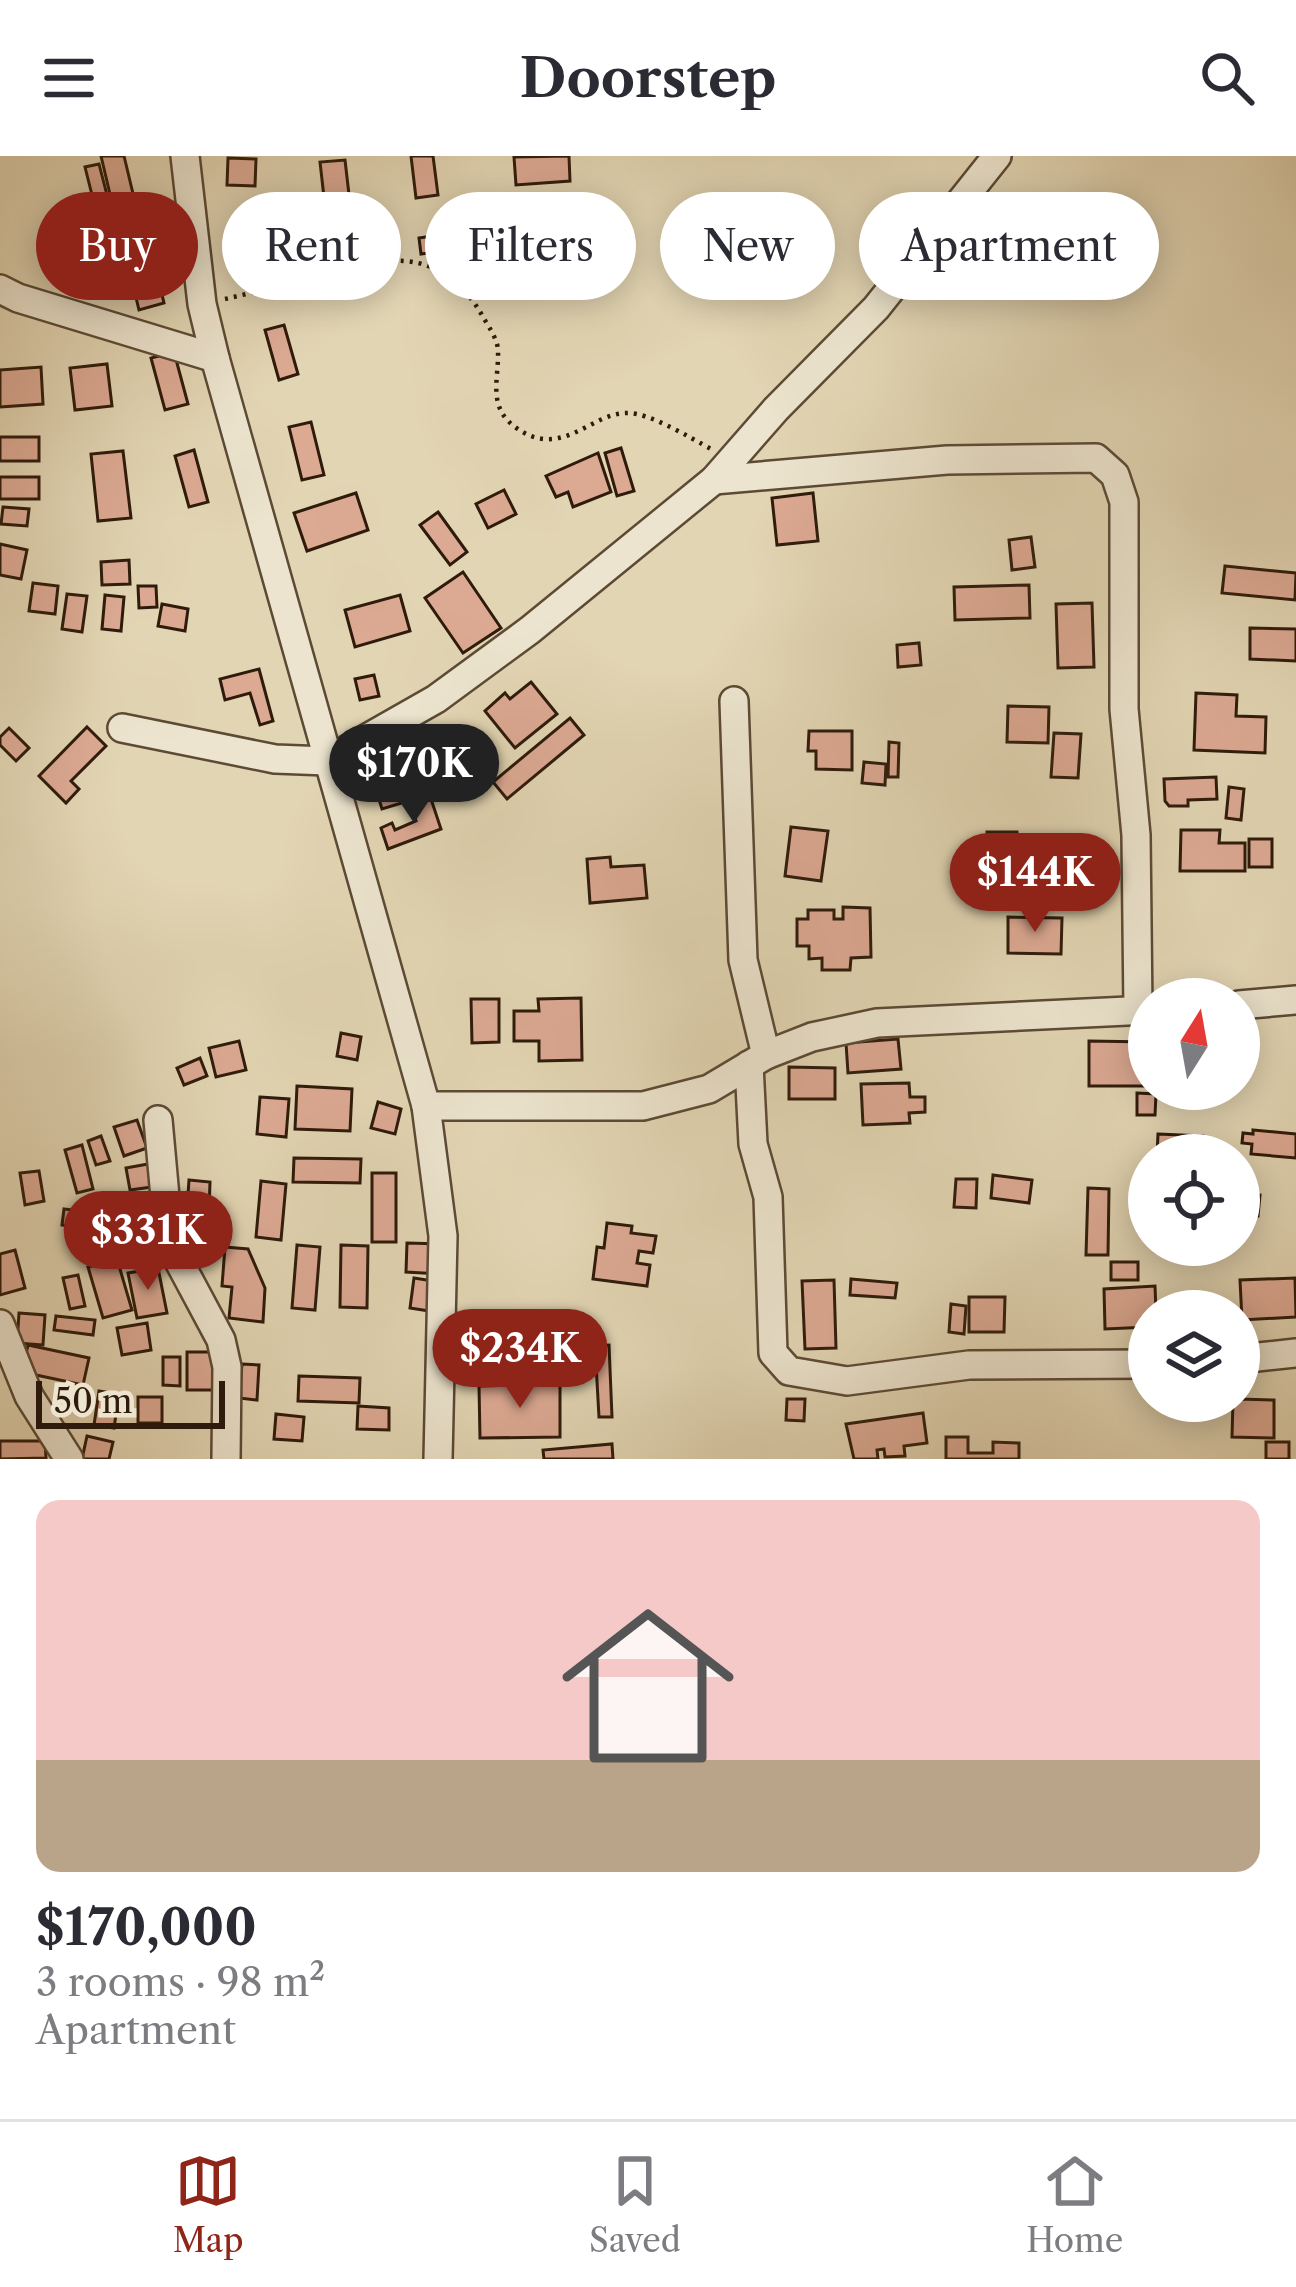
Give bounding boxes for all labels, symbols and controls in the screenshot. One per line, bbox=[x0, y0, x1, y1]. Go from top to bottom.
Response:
icon: menu bbox=[36, 45, 102, 111]
text: Doorstep bbox=[520, 45, 776, 111]
icon: search bbox=[1194, 45, 1260, 111]
chip: Buy bbox=[36, 192, 198, 300]
chip: Rent bbox=[222, 192, 401, 300]
chip: Filters bbox=[425, 192, 636, 300]
chip: New bbox=[660, 192, 835, 300]
chip: Apartment bbox=[859, 192, 1159, 300]
pin: $170K bbox=[330, 724, 498, 826]
text: $170K bbox=[356, 739, 472, 787]
pin: $144K bbox=[951, 833, 1119, 935]
text: $144K bbox=[977, 848, 1093, 896]
north arrow bbox=[1128, 978, 1260, 1110]
map controls bbox=[1128, 978, 1260, 1422]
button: locate bbox=[1128, 1134, 1260, 1266]
pin: $331K bbox=[64, 1191, 232, 1293]
text: $331K bbox=[91, 1206, 205, 1254]
button: layers bbox=[1128, 1290, 1260, 1422]
pin: $234K bbox=[436, 1309, 604, 1411]
text: $234K bbox=[459, 1324, 581, 1372]
scale bar bbox=[36, 1375, 225, 1428]
text: 50 m bbox=[54, 1381, 132, 1422]
icon: home bbox=[540, 1578, 756, 1794]
text: $170,000 bbox=[36, 1896, 257, 1958]
text: 3 rooms · 98 m² bbox=[36, 1958, 325, 2006]
text: Apartment bbox=[36, 2006, 236, 2054]
tab: Map bbox=[173, 2148, 244, 2261]
tab: Saved bbox=[589, 2148, 681, 2261]
tab: Home bbox=[1026, 2148, 1123, 2261]

